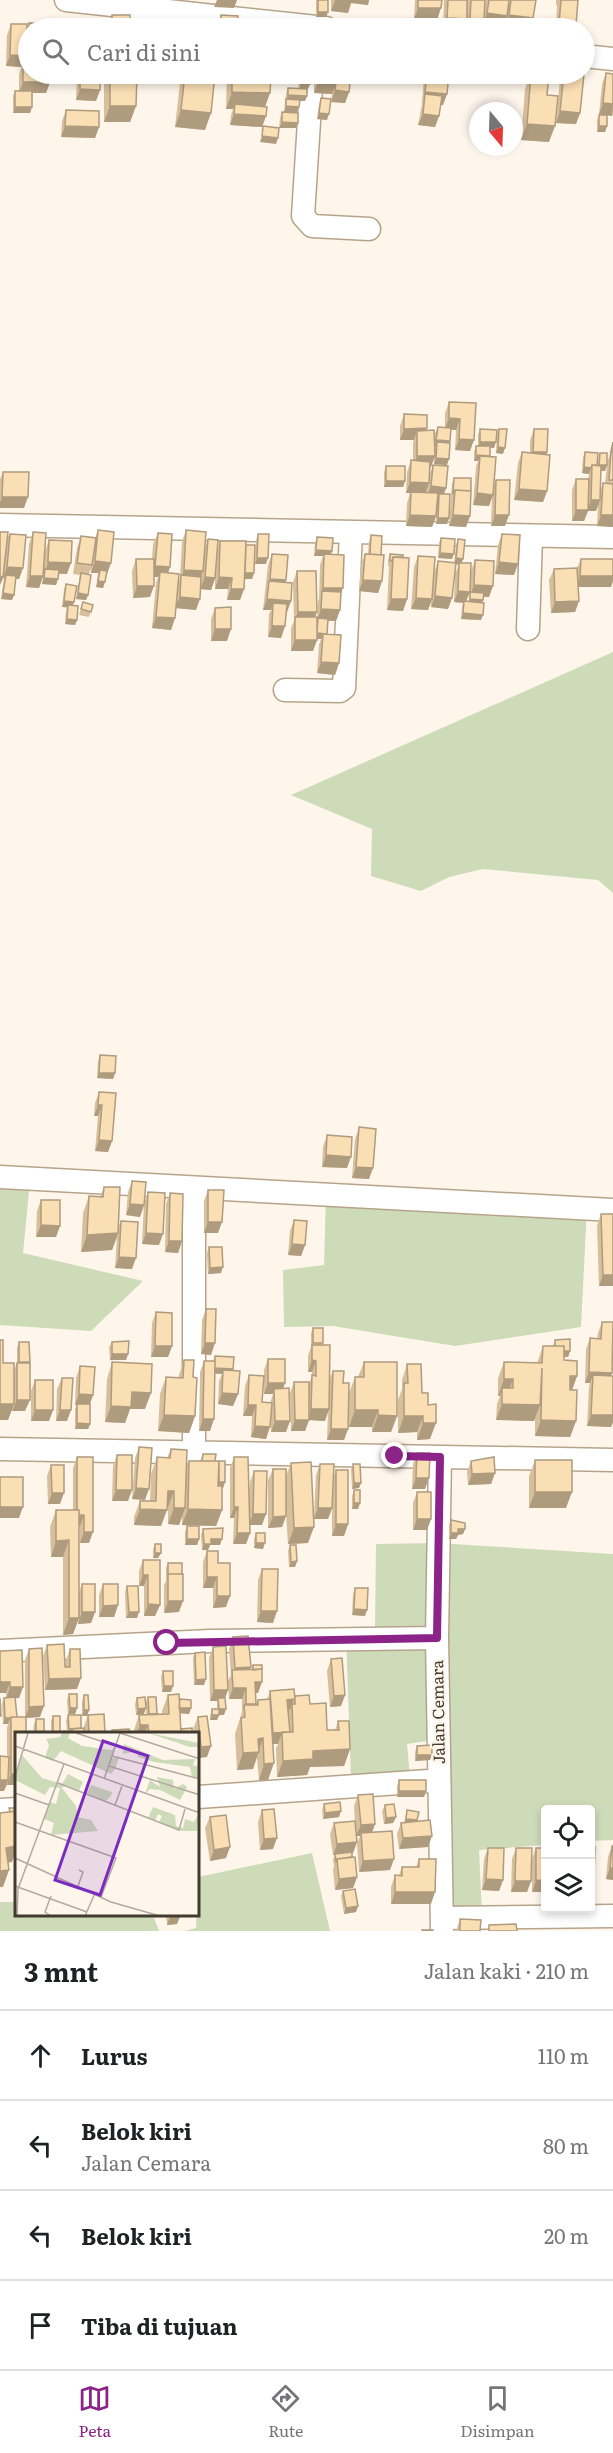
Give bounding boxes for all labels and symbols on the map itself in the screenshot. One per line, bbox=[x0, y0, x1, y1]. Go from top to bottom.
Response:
north arrow bbox=[469, 102, 523, 156]
route end bbox=[381, 1442, 407, 1468]
route start bbox=[153, 1629, 179, 1655]
street label: Jalan Cemara bbox=[424, 1659, 450, 1764]
inset map bbox=[15, 1732, 200, 1916]

